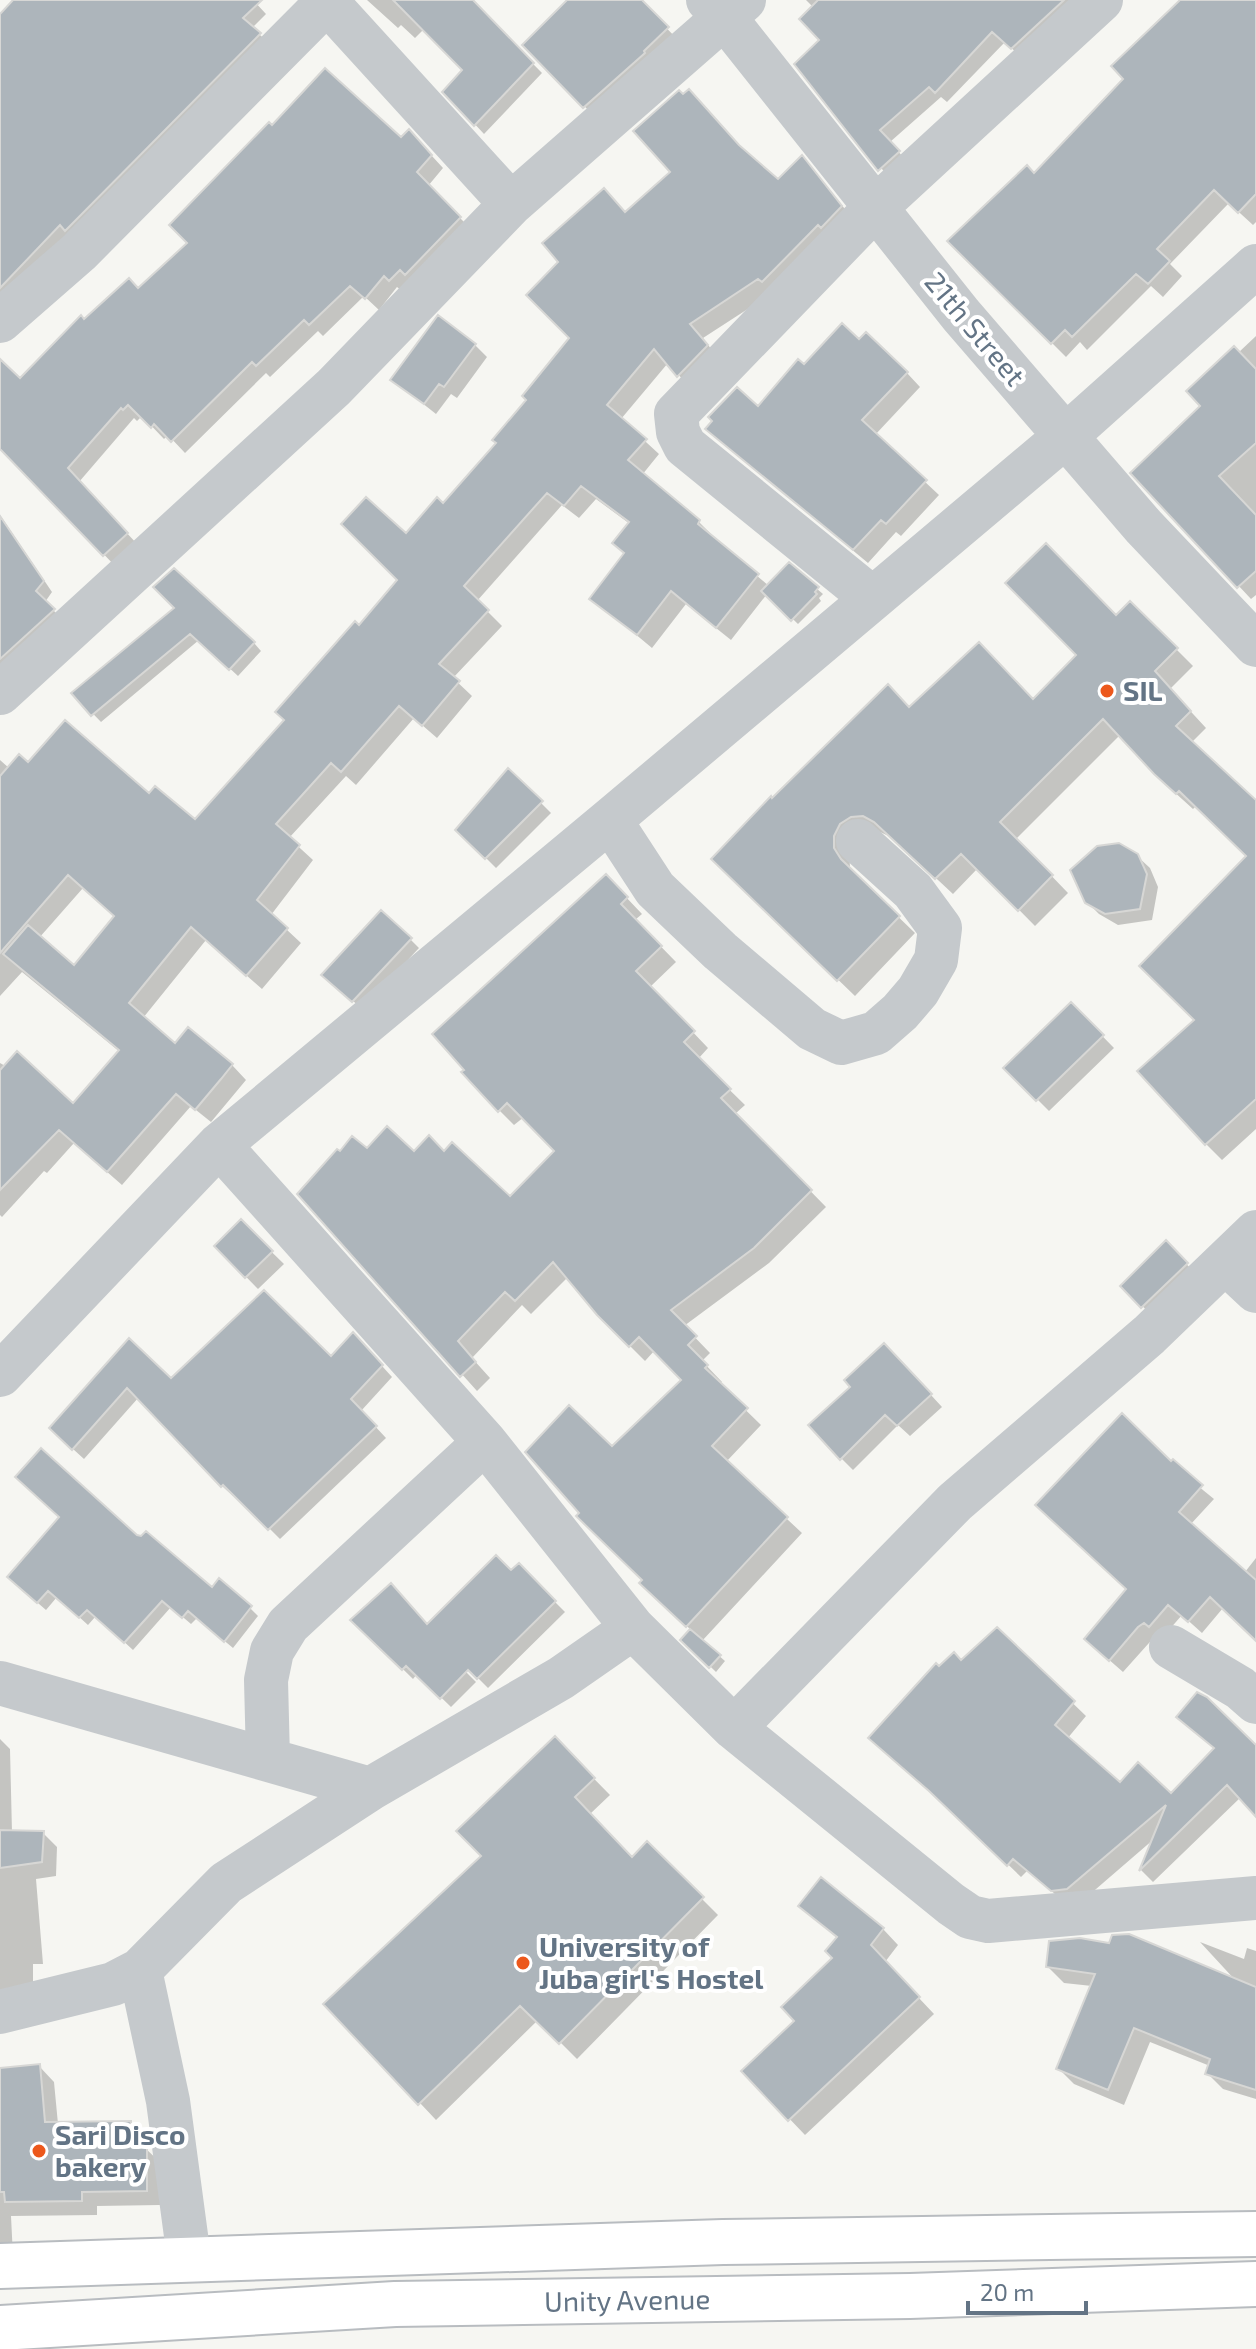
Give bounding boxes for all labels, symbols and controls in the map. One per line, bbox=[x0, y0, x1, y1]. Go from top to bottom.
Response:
street label: 21th Street bbox=[918, 265, 1033, 392]
place label: SIL bbox=[1123, 673, 1163, 707]
marker: SIL bbox=[1098, 682, 1116, 700]
place label: University of Juba girl's Hostel bbox=[539, 1929, 764, 1995]
marker: University of Juba girl's Hostel bbox=[514, 1954, 532, 1972]
place label: Sari Disco bakery bbox=[55, 2117, 185, 2183]
marker: Sari Disco bakery bbox=[30, 2142, 48, 2160]
scale bar bbox=[968, 2265, 1086, 2315]
text: 20 m bbox=[980, 2277, 1034, 2306]
street label: Unity Avenue bbox=[544, 2281, 711, 2318]

